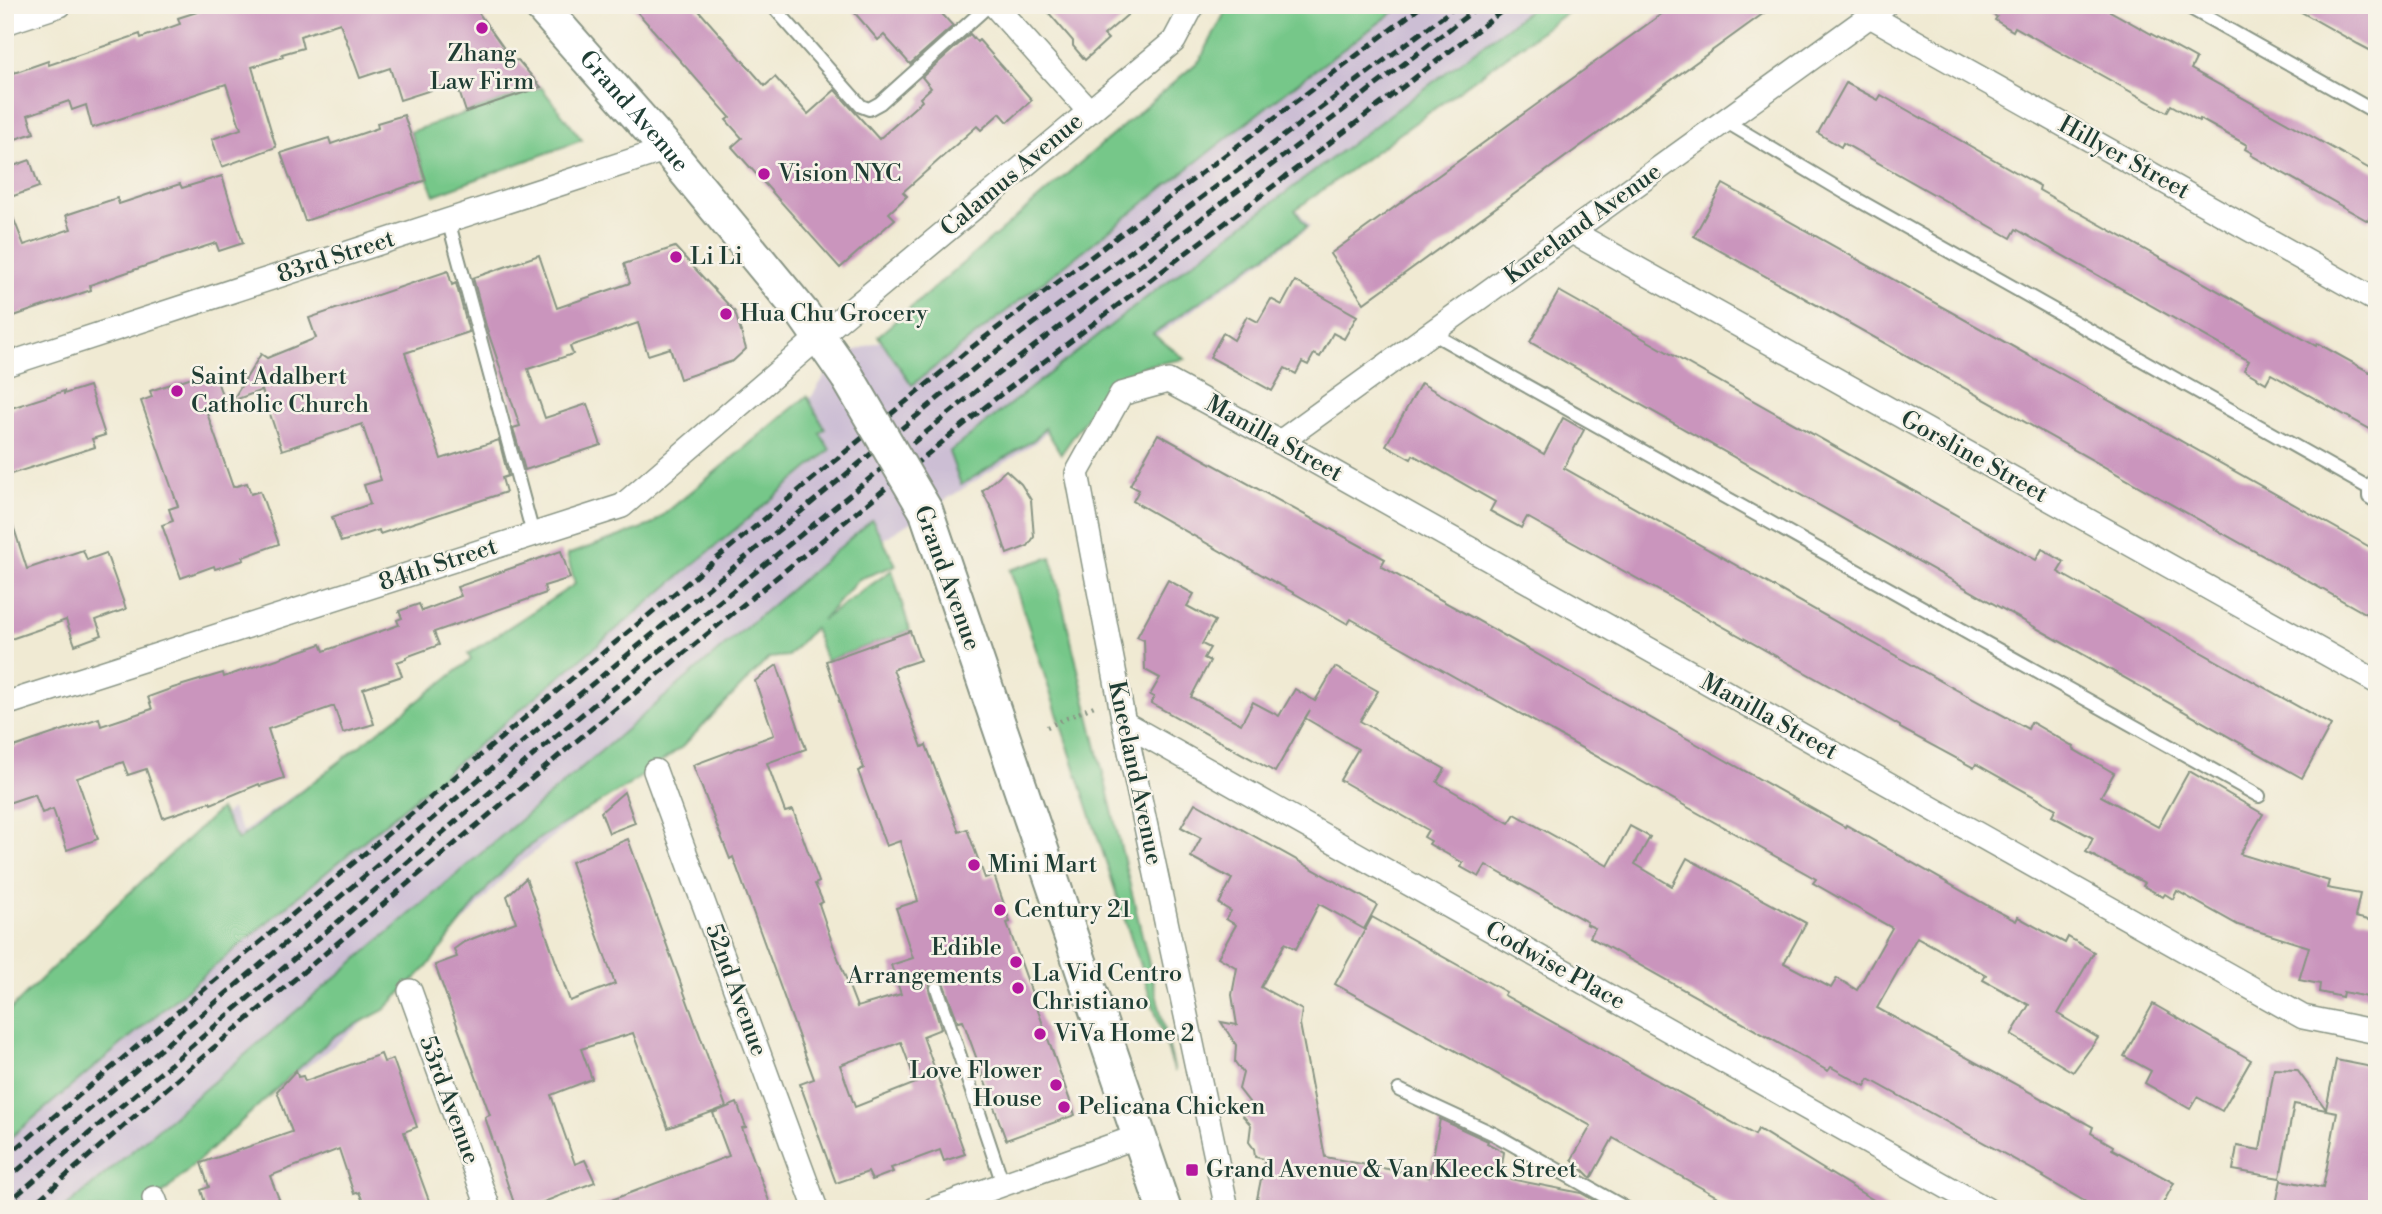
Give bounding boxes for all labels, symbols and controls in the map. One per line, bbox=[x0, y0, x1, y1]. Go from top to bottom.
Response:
marker: Zhang Law Firm bbox=[474, 20, 490, 36]
place label: Zhang Law Firm bbox=[430, 39, 534, 97]
street label: Grand Avenue bbox=[572, 45, 695, 179]
street label: Calamus Avenue bbox=[935, 107, 1089, 243]
street label: Hillyer Street bbox=[2053, 110, 2195, 207]
street label: Kneeland Avenue bbox=[1498, 157, 1668, 291]
place label: Vision NYC bbox=[777, 159, 902, 189]
marker: Vision NYC bbox=[756, 166, 772, 182]
street label: 83rd Street bbox=[273, 224, 399, 290]
place label: Li Li bbox=[690, 242, 743, 272]
marker: Li Li bbox=[668, 249, 684, 265]
place label: Hua Chu Grocery bbox=[740, 299, 928, 329]
marker: Hua Chu Grocery bbox=[718, 306, 734, 322]
place label: Saint Adalbert Catholic Church bbox=[191, 362, 369, 420]
marker: Saint Adalbert Catholic Church bbox=[169, 383, 185, 399]
street label: Manilla Street bbox=[1200, 389, 1348, 489]
street label: Gorsline Street bbox=[1895, 404, 2053, 510]
street label: Grand Avenue bbox=[907, 501, 987, 655]
street label: 84th Street bbox=[375, 532, 501, 598]
street label: Manilla Street bbox=[1695, 667, 1843, 767]
street label: Kneeland Avenue bbox=[1101, 678, 1169, 868]
place label: Mini Mart bbox=[988, 850, 1098, 880]
marker: Mini Mart bbox=[966, 857, 982, 873]
place label: Century 21 bbox=[1014, 895, 1132, 925]
marker: Century 21 bbox=[992, 902, 1008, 918]
street label: Codwise Place bbox=[1480, 915, 1630, 1017]
street label: 52nd Avenue bbox=[698, 920, 774, 1060]
place label: Edible Arrangements bbox=[846, 933, 1002, 991]
marker: Edible Arrangements bbox=[1008, 954, 1024, 970]
place label: La Vid Centro Christiano bbox=[1032, 959, 1182, 1017]
marker: La Vid Centro Christiano bbox=[1010, 980, 1026, 996]
place label: ViVa Home 2 bbox=[1053, 1019, 1194, 1049]
marker: ViVa Home 2 bbox=[1032, 1026, 1048, 1042]
street label: 53rd Avenue bbox=[412, 1032, 486, 1168]
place label: Love Flower House bbox=[910, 1056, 1042, 1114]
marker: Love Flower House bbox=[1048, 1077, 1064, 1093]
place label: Pelicana Chicken bbox=[1078, 1092, 1265, 1122]
marker: Pelicana Chicken bbox=[1056, 1099, 1072, 1115]
place label: Grand Avenue & Van Kleeck Street bbox=[1206, 1155, 1578, 1185]
marker: Grand Avenue & Van Kleeck Street bbox=[1184, 1162, 1200, 1178]

